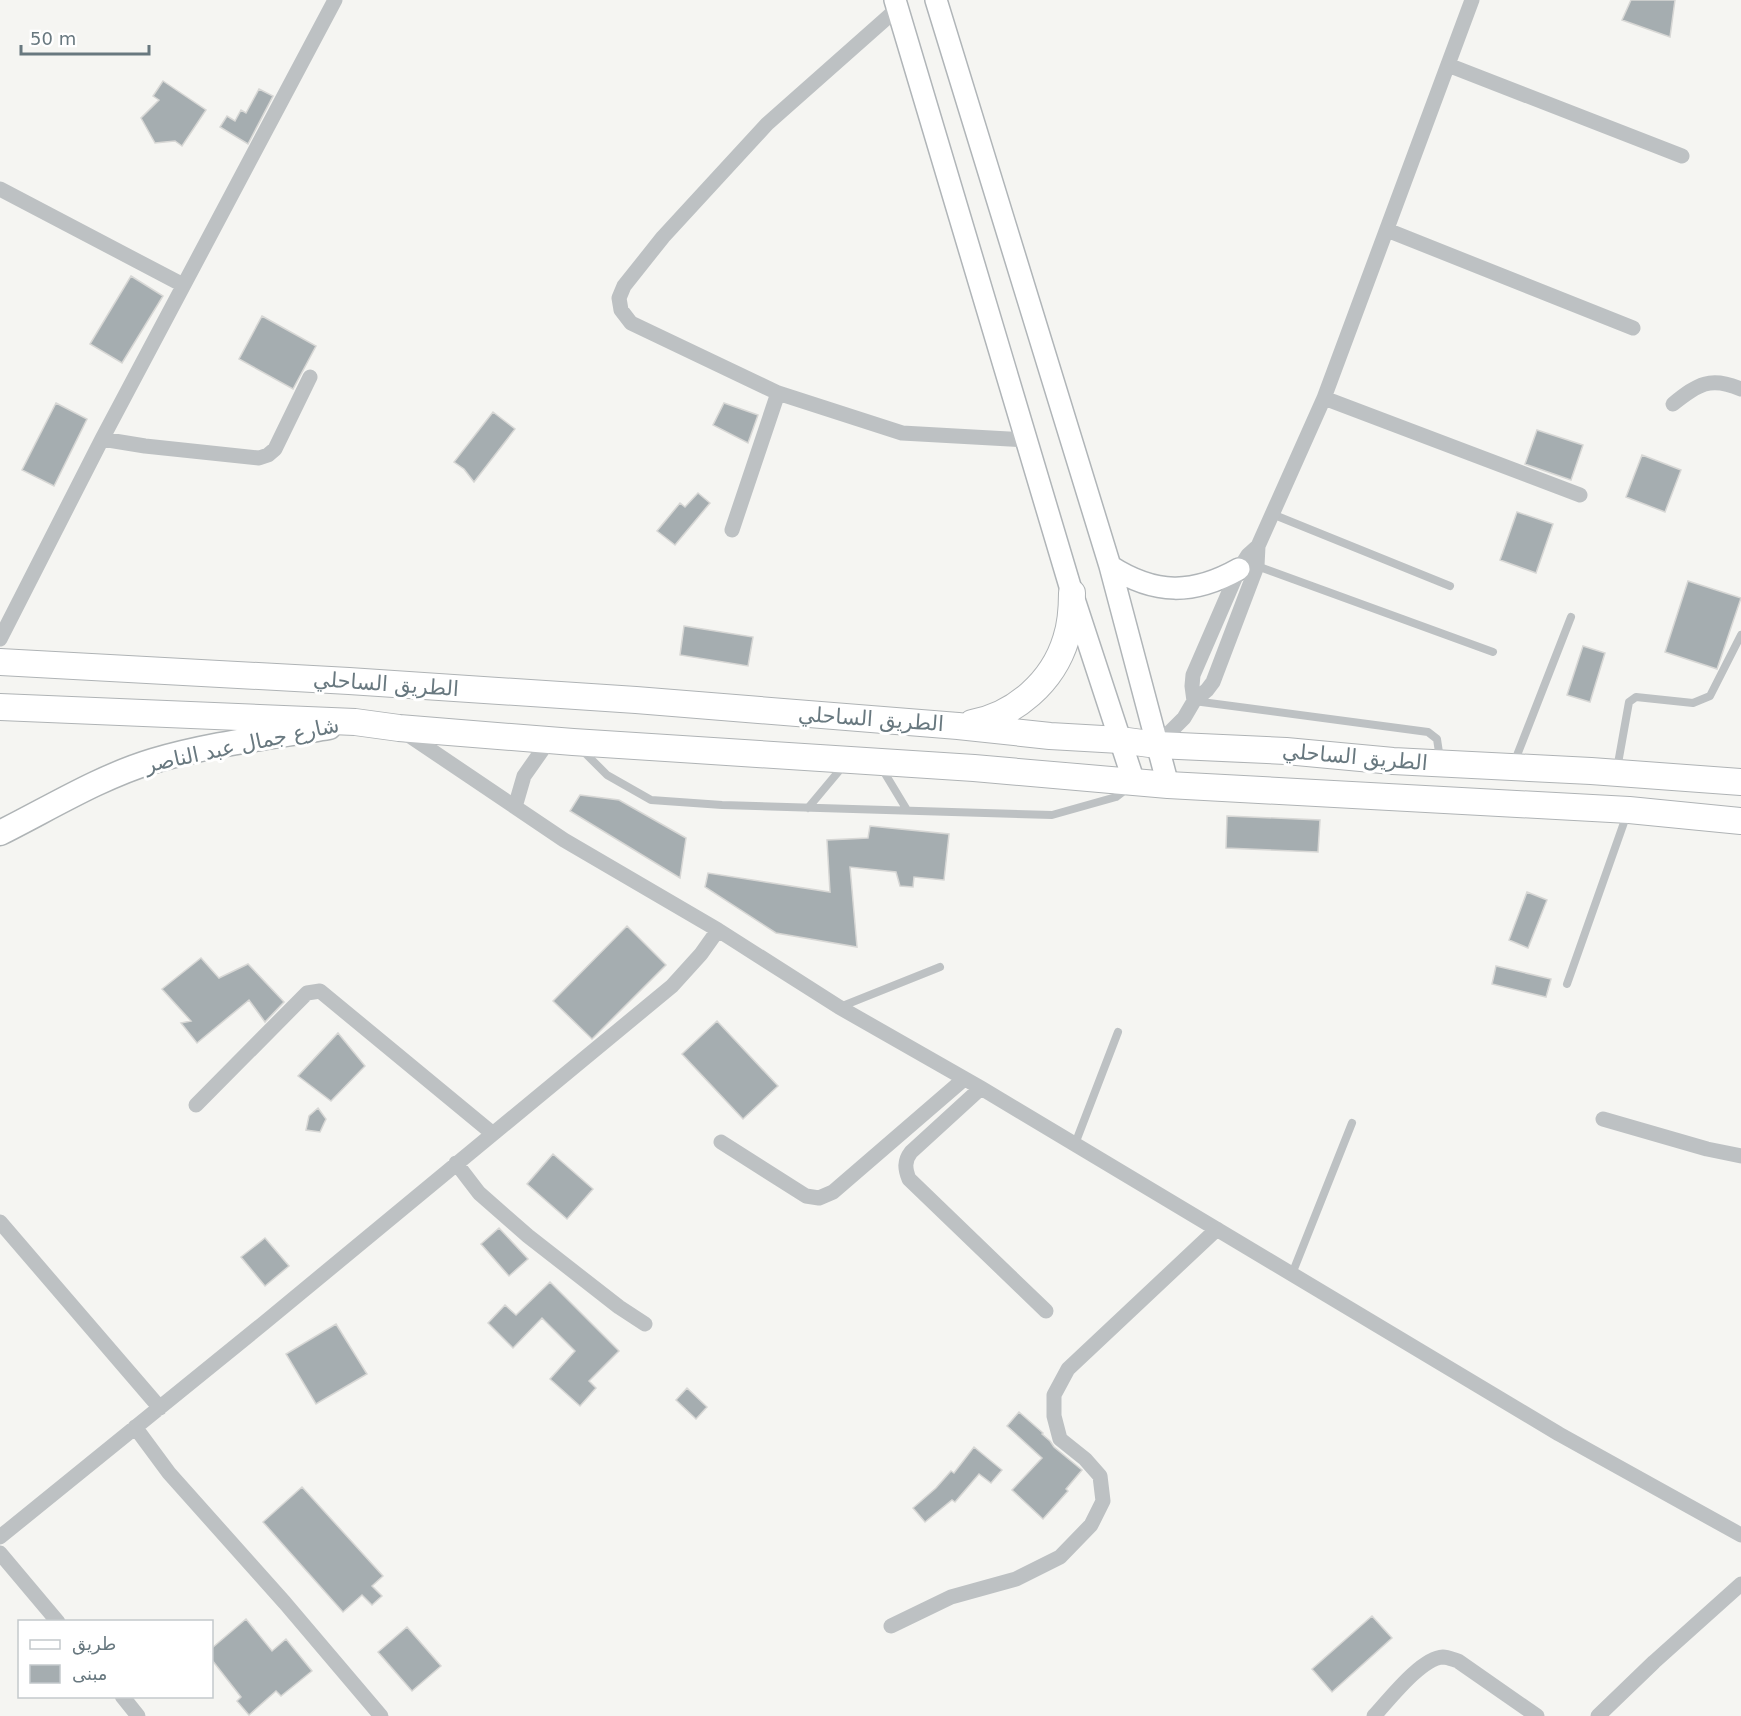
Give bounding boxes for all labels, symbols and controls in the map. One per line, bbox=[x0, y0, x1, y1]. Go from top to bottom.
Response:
scale bar bbox=[21, 18, 148, 56]
text: 50 m bbox=[30, 28, 76, 49]
street label: الطريق الساحلي bbox=[312, 667, 460, 701]
street label: الطريق الساحلي bbox=[797, 702, 945, 736]
street label: شارع جمال عبد الناصر bbox=[142, 713, 341, 778]
street label: الطريق الساحلي bbox=[1281, 739, 1429, 775]
legend bbox=[18, 1620, 213, 1698]
text: طريق bbox=[72, 1633, 116, 1655]
text: مبنى bbox=[72, 1663, 108, 1684]

